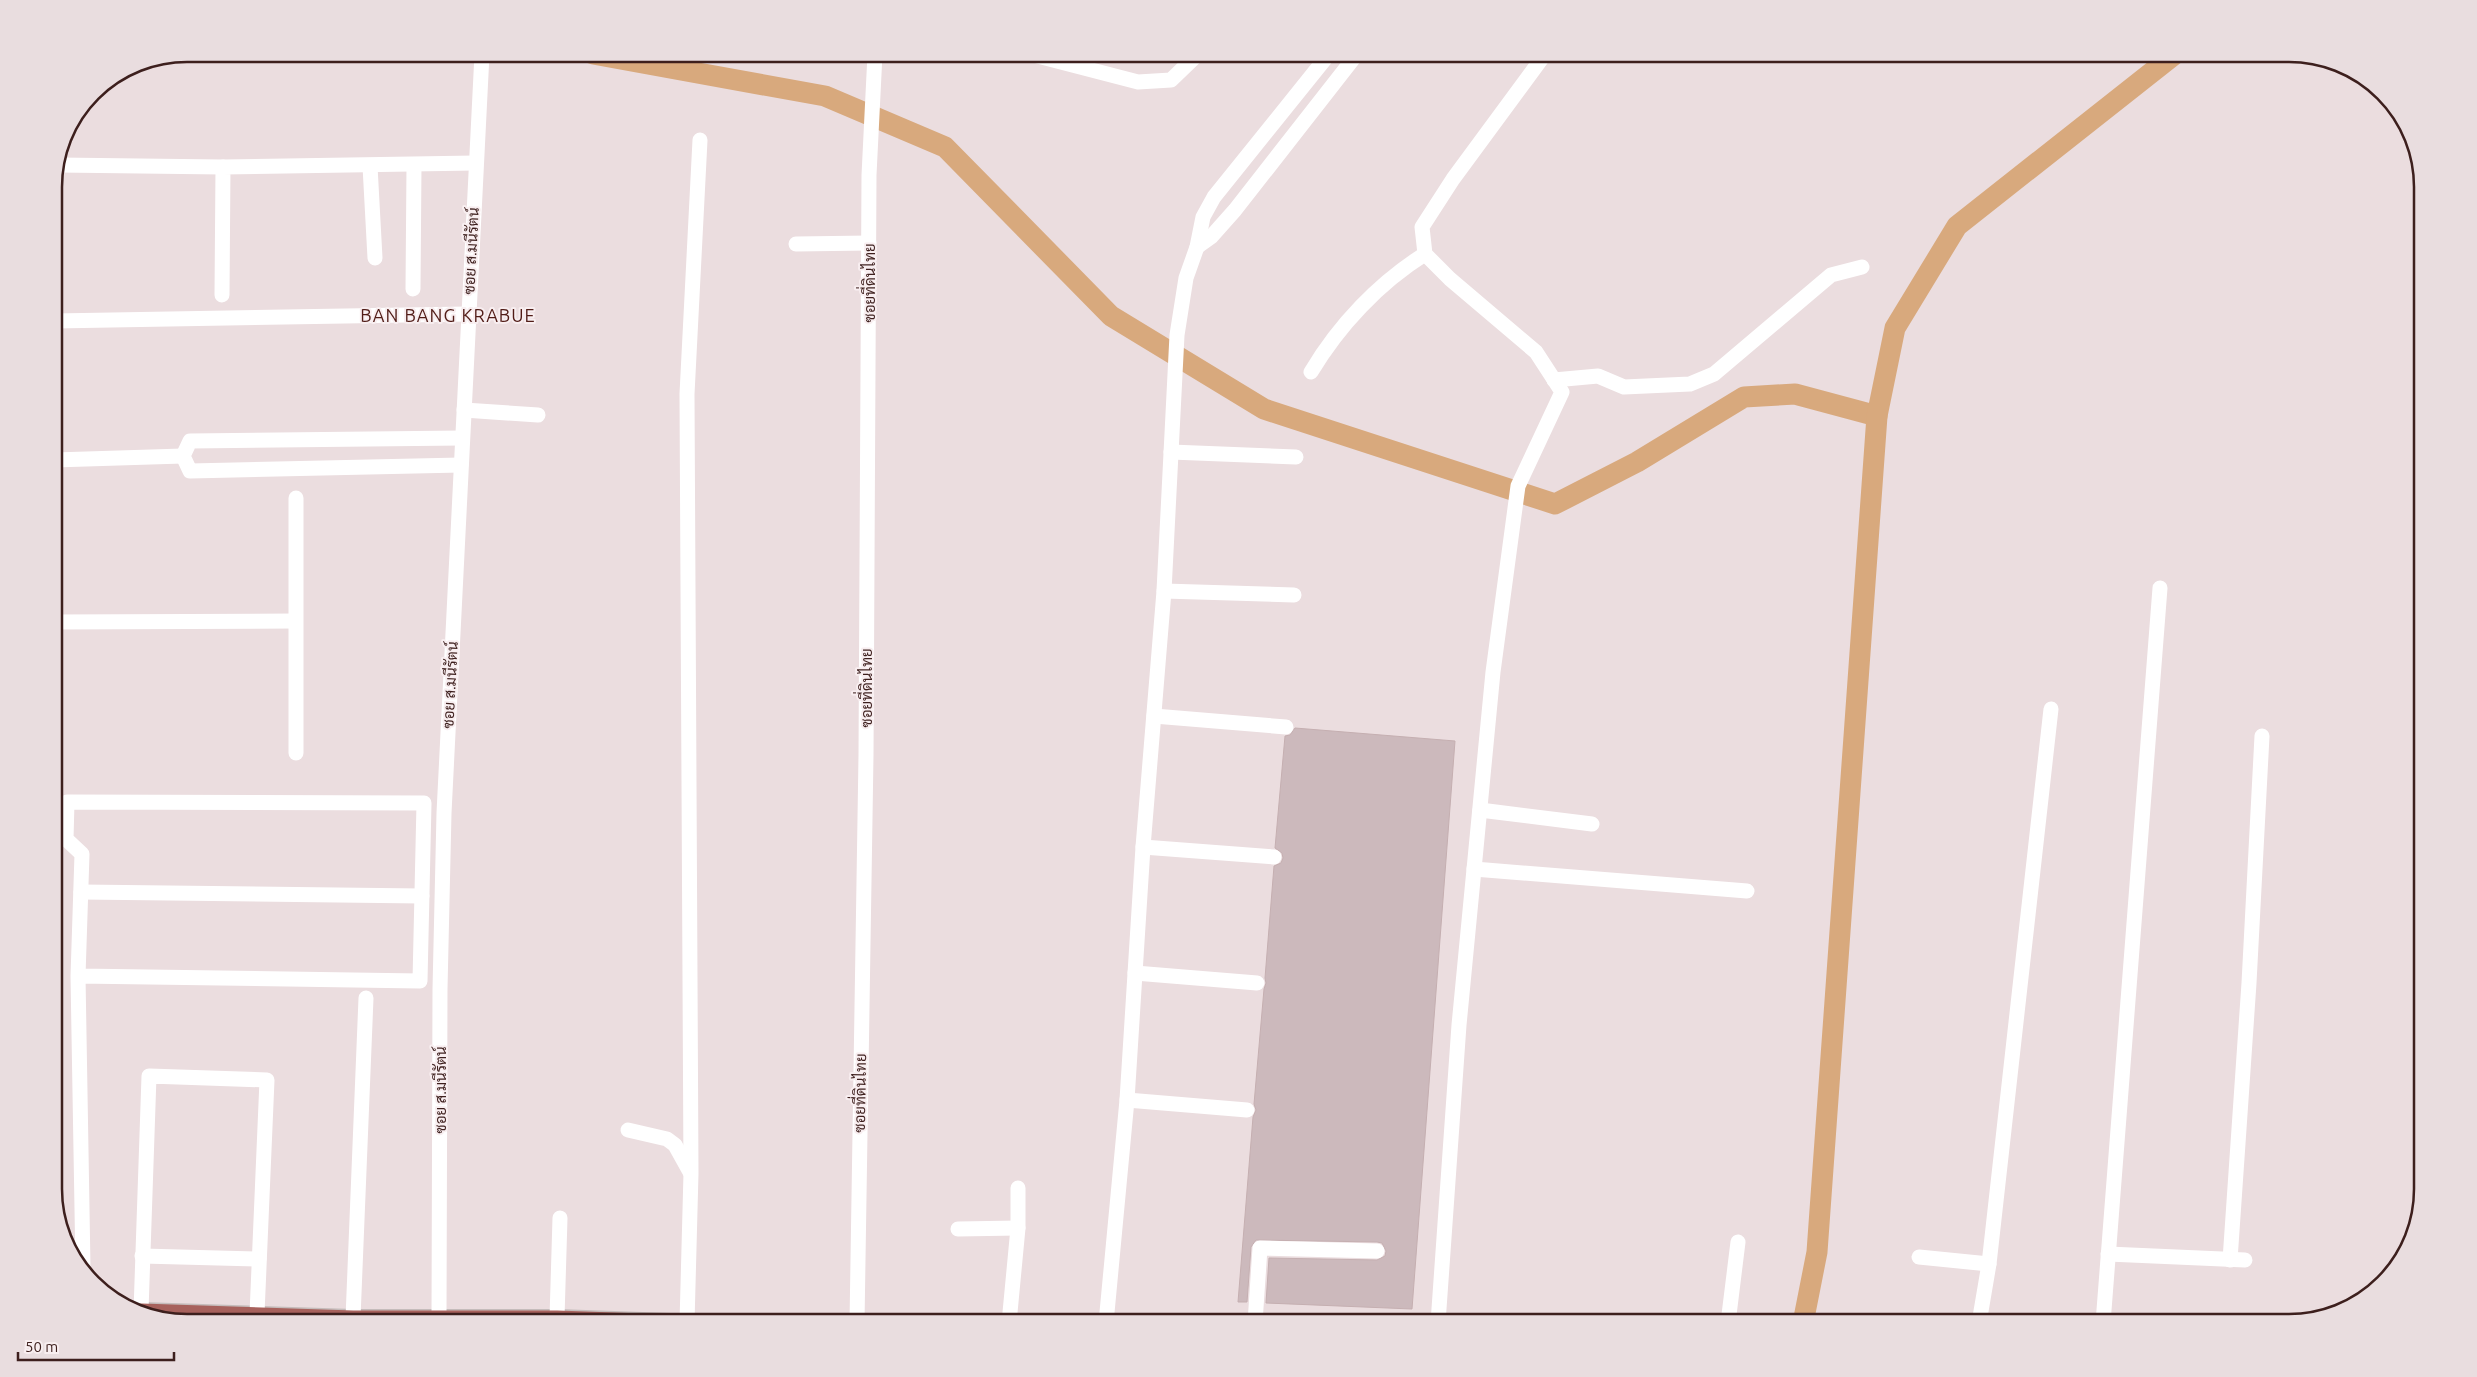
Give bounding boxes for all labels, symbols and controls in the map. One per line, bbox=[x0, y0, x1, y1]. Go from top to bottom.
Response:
street label: ซอย ส.มนีรัตน์ bbox=[459, 207, 482, 295]
street label: ซอยที่ดินไทย bbox=[855, 243, 878, 323]
district label: BAN BANG KRABUE bbox=[360, 305, 536, 325]
street label: ซอย ส.มนีรัตน์ bbox=[438, 641, 461, 729]
street label: ซอยที่ดินไทย bbox=[852, 648, 875, 728]
street label: ซอย ส.มนีรัตน์ bbox=[431, 1046, 449, 1134]
street label: ซอยที่ดินไทย bbox=[845, 1053, 869, 1133]
scale bar bbox=[18, 1330, 174, 1362]
text: 50 m bbox=[25, 1338, 58, 1355]

